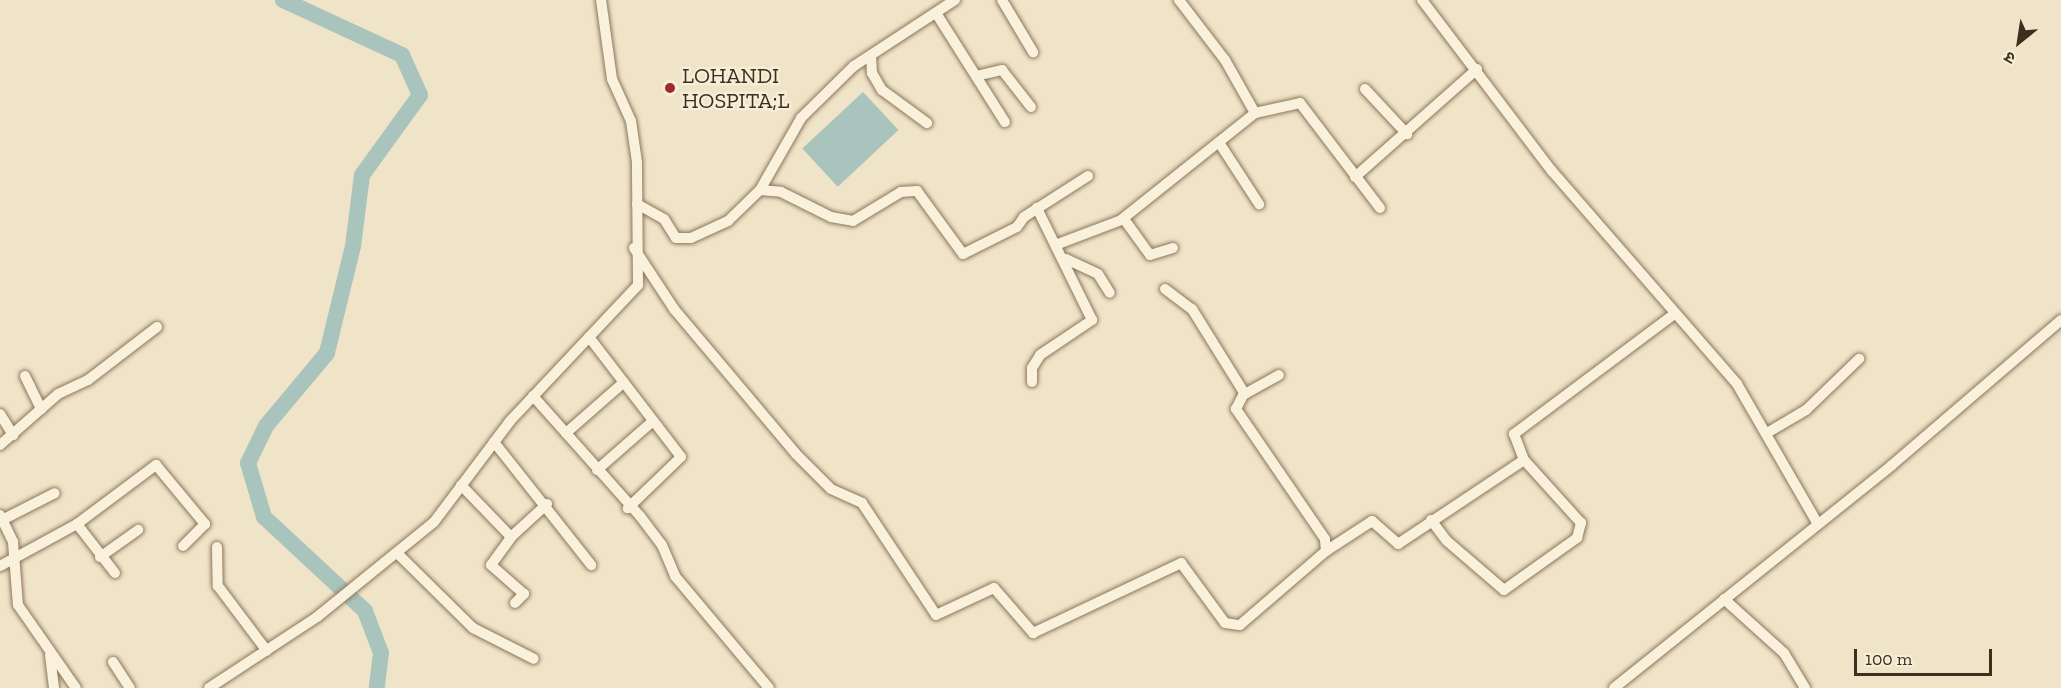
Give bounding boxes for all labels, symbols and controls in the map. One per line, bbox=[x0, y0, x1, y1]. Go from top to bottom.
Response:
north arrow bbox=[1989, 12, 2049, 72]
text: उ bbox=[2001, 47, 2019, 69]
place label: LOHANDI HOSPITA;L bbox=[682, 62, 789, 113]
marker: LOHANDI HOSPITA;L bbox=[663, 81, 677, 95]
scale bar bbox=[1857, 637, 1995, 675]
text: 100 m bbox=[1865, 648, 1912, 670]

